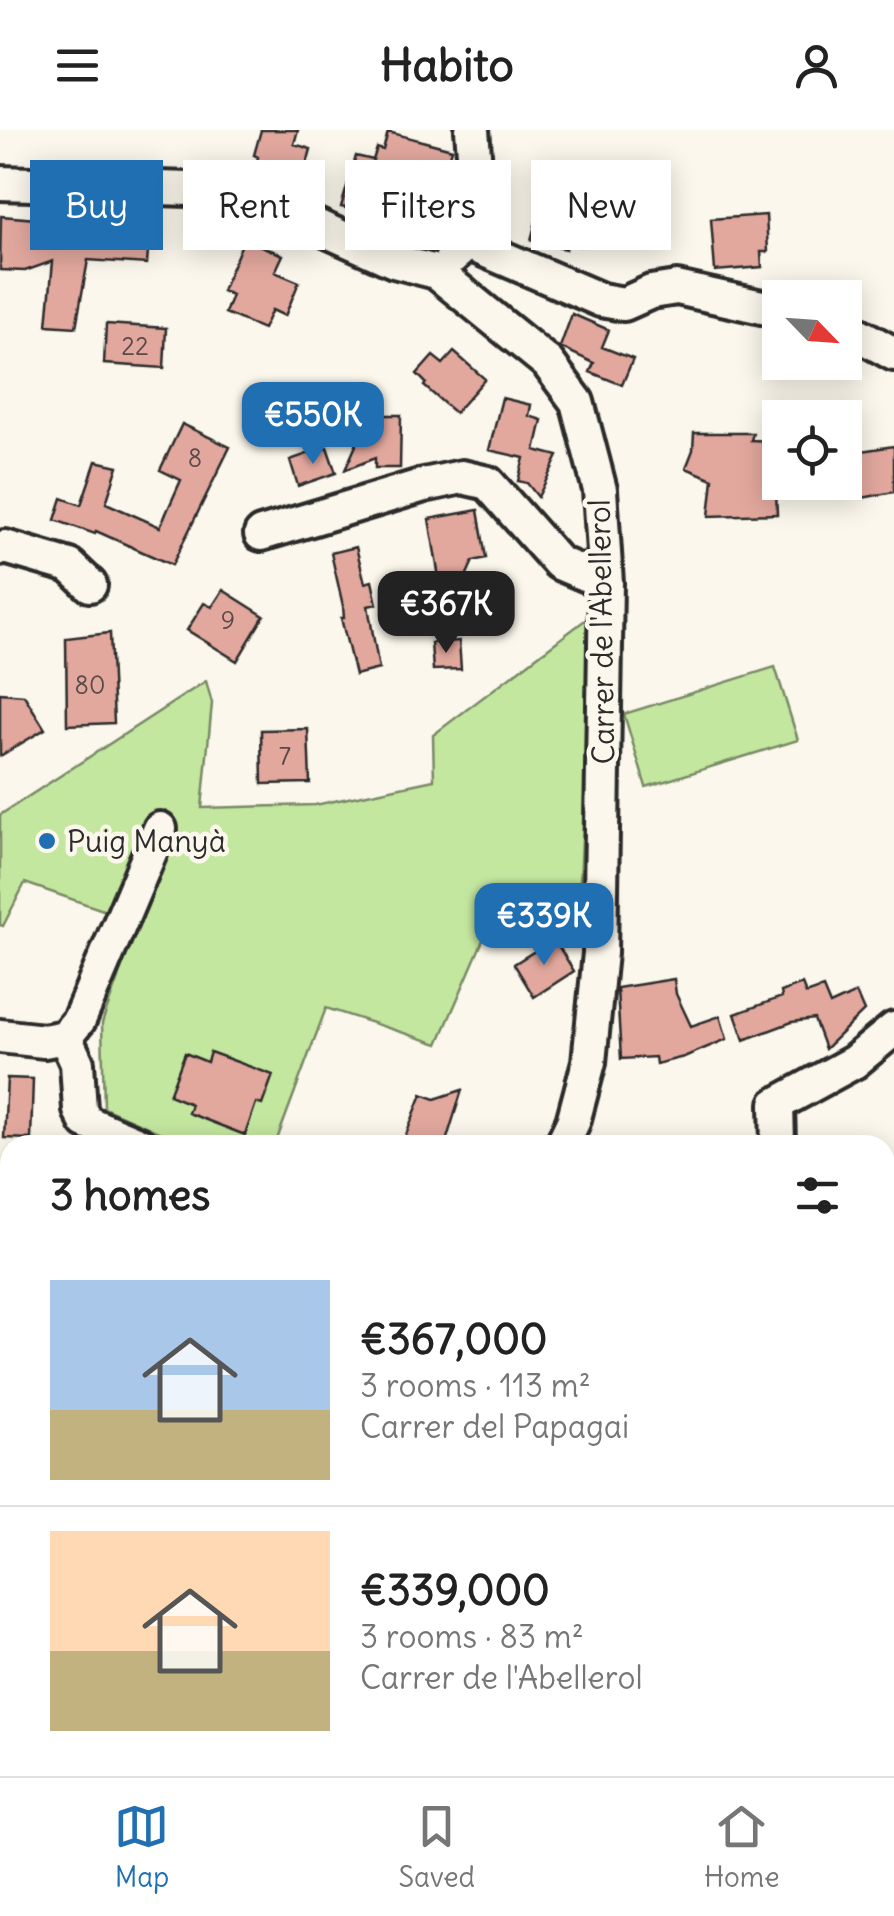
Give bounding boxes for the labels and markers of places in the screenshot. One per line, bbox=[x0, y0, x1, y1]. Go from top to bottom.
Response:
pin: €550K bbox=[243, 382, 383, 467]
pin: €367K bbox=[376, 571, 516, 656]
place label: Puig Manyà bbox=[67, 822, 226, 860]
marker: Puig Manyà bbox=[36, 830, 58, 852]
pin: €339K bbox=[474, 883, 614, 968]

